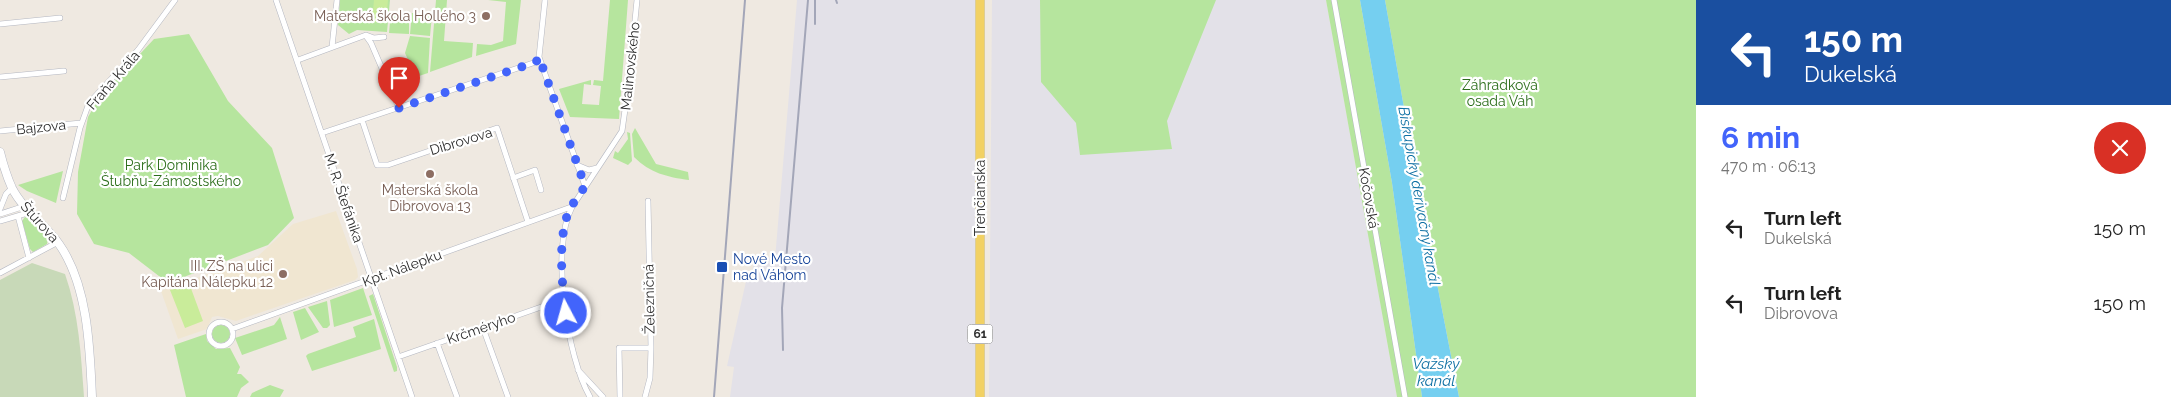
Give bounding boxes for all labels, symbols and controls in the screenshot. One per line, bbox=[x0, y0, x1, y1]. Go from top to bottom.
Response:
place label: Materská škola Hollého 3 bbox=[314, 8, 476, 24]
marker: Materská škola Hollého 3 bbox=[480, 10, 492, 22]
text: 150 m bbox=[1804, 19, 1903, 60]
icon: left bbox=[1721, 20, 1786, 85]
street label: Malinovského bbox=[617, 21, 643, 111]
street label: Fraňa Kráľa bbox=[83, 47, 143, 113]
pin bbox=[378, 57, 420, 108]
text: Dukelská bbox=[1804, 61, 1897, 87]
icon: arrive bbox=[385, 64, 413, 92]
park label: Záhradková osada Váh bbox=[1462, 77, 1538, 109]
water label: Biskupický derivačný kanál bbox=[1394, 105, 1444, 287]
street label: Bajzova bbox=[15, 116, 67, 138]
text: 6 min bbox=[1721, 120, 1800, 155]
button: close bbox=[2094, 122, 2146, 174]
street label: Dibrovova bbox=[428, 124, 494, 158]
street label: M. R. Štefánika bbox=[321, 151, 369, 245]
park label: Park Dominika Štubňu-Zámostského bbox=[101, 157, 241, 189]
text: 470 m · 06:13 bbox=[1721, 157, 1816, 176]
street label: Trenčianska bbox=[972, 160, 988, 236]
street label: Kočovská bbox=[1356, 166, 1382, 230]
marker: Materská škola Dibrovova 13 bbox=[424, 168, 436, 180]
place label: Materská škola Dibrovova 13 bbox=[382, 182, 478, 214]
street label: Štúrova bbox=[18, 197, 64, 246]
text: Turn left bbox=[1764, 207, 1841, 229]
icon: left bbox=[1721, 214, 1749, 242]
text: 150 m bbox=[2094, 217, 2146, 239]
text: Dukelská bbox=[1764, 229, 1832, 248]
street label: Kpt. Nálepku bbox=[360, 246, 444, 290]
place label: Nové Mesto nad Váhom bbox=[733, 251, 811, 283]
place label: III. ZŠ na ulici Kapitána Nálepku 12 bbox=[141, 256, 273, 290]
marker: Nové Mesto nad Váhom bbox=[715, 260, 729, 274]
street label: Železničná bbox=[639, 264, 658, 334]
marker: III. ZŠ na ulici Kapitána Nálepku 12 bbox=[277, 268, 289, 280]
text: Turn left bbox=[1764, 282, 1841, 304]
position arrow bbox=[539, 286, 591, 338]
icon: left bbox=[1721, 289, 1749, 317]
text: 150 m bbox=[2094, 292, 2146, 314]
text: Dibrovova bbox=[1764, 304, 1838, 323]
street label: Krčméryho bbox=[445, 309, 517, 347]
road number: 61 bbox=[968, 324, 992, 344]
water label: Važský kanál bbox=[1412, 355, 1460, 390]

